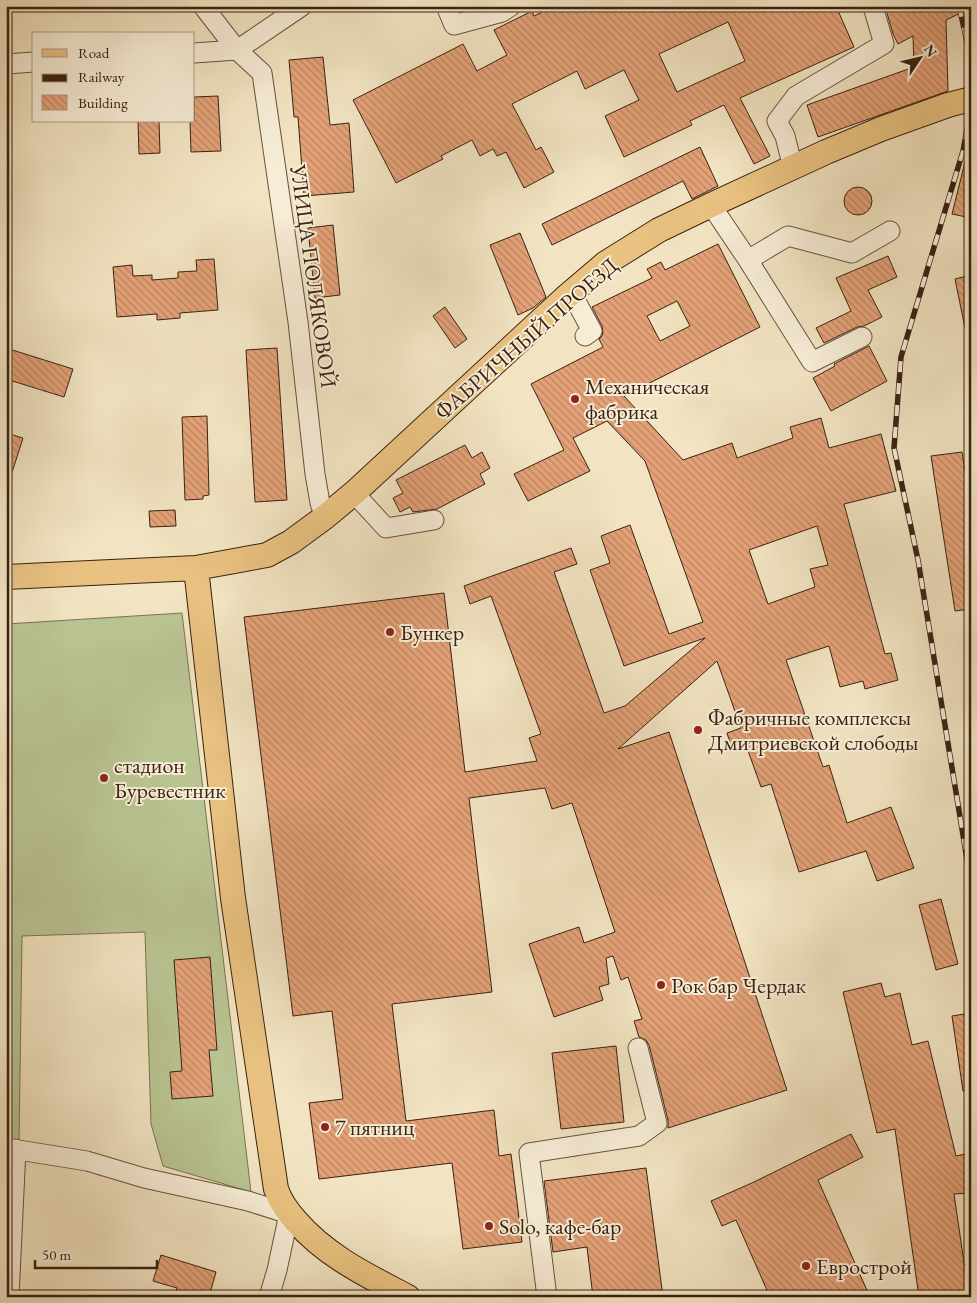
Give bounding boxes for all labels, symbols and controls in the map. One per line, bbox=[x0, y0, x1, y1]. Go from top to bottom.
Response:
legend bbox=[32, 32, 195, 122]
north arrow bbox=[894, 32, 944, 82]
text: N bbox=[920, 41, 942, 61]
text: Road bbox=[78, 43, 110, 62]
text: Railway bbox=[78, 67, 125, 86]
text: Building bbox=[78, 93, 128, 112]
street label: УЛИЦА ПОЛЯКОВОЙ bbox=[283, 162, 344, 390]
street label: ФАБРИЧНЫЙ ПРОЕЗД bbox=[429, 251, 624, 426]
place label: Механическая фабрика bbox=[585, 372, 709, 426]
marker: Механическая фабрика bbox=[569, 393, 581, 405]
place label: Бункер bbox=[400, 618, 464, 647]
marker: Бункер bbox=[384, 626, 396, 638]
place label: Фабричные комплексы Дмитриевской слободы bbox=[708, 703, 919, 757]
marker: Фабричные комплексы Дмитриевской слободы bbox=[692, 724, 704, 736]
place label: стадион Буревестник bbox=[114, 751, 226, 805]
marker: стадион Буревестник bbox=[98, 772, 110, 784]
place label: Рок бар Чердак bbox=[671, 971, 807, 1000]
marker: Рок бар Чердак bbox=[655, 979, 667, 991]
place label: 7 пятниц bbox=[335, 1113, 415, 1142]
marker: 7 пятниц bbox=[319, 1121, 331, 1133]
place label: Solo, кафе-бар bbox=[499, 1212, 621, 1241]
marker: Solo, кафе-бар bbox=[483, 1220, 495, 1232]
scale bar bbox=[35, 1238, 158, 1270]
text: 50 m bbox=[42, 1245, 71, 1264]
place label: Еврострой bbox=[816, 1252, 912, 1281]
marker: Еврострой bbox=[800, 1260, 812, 1272]

